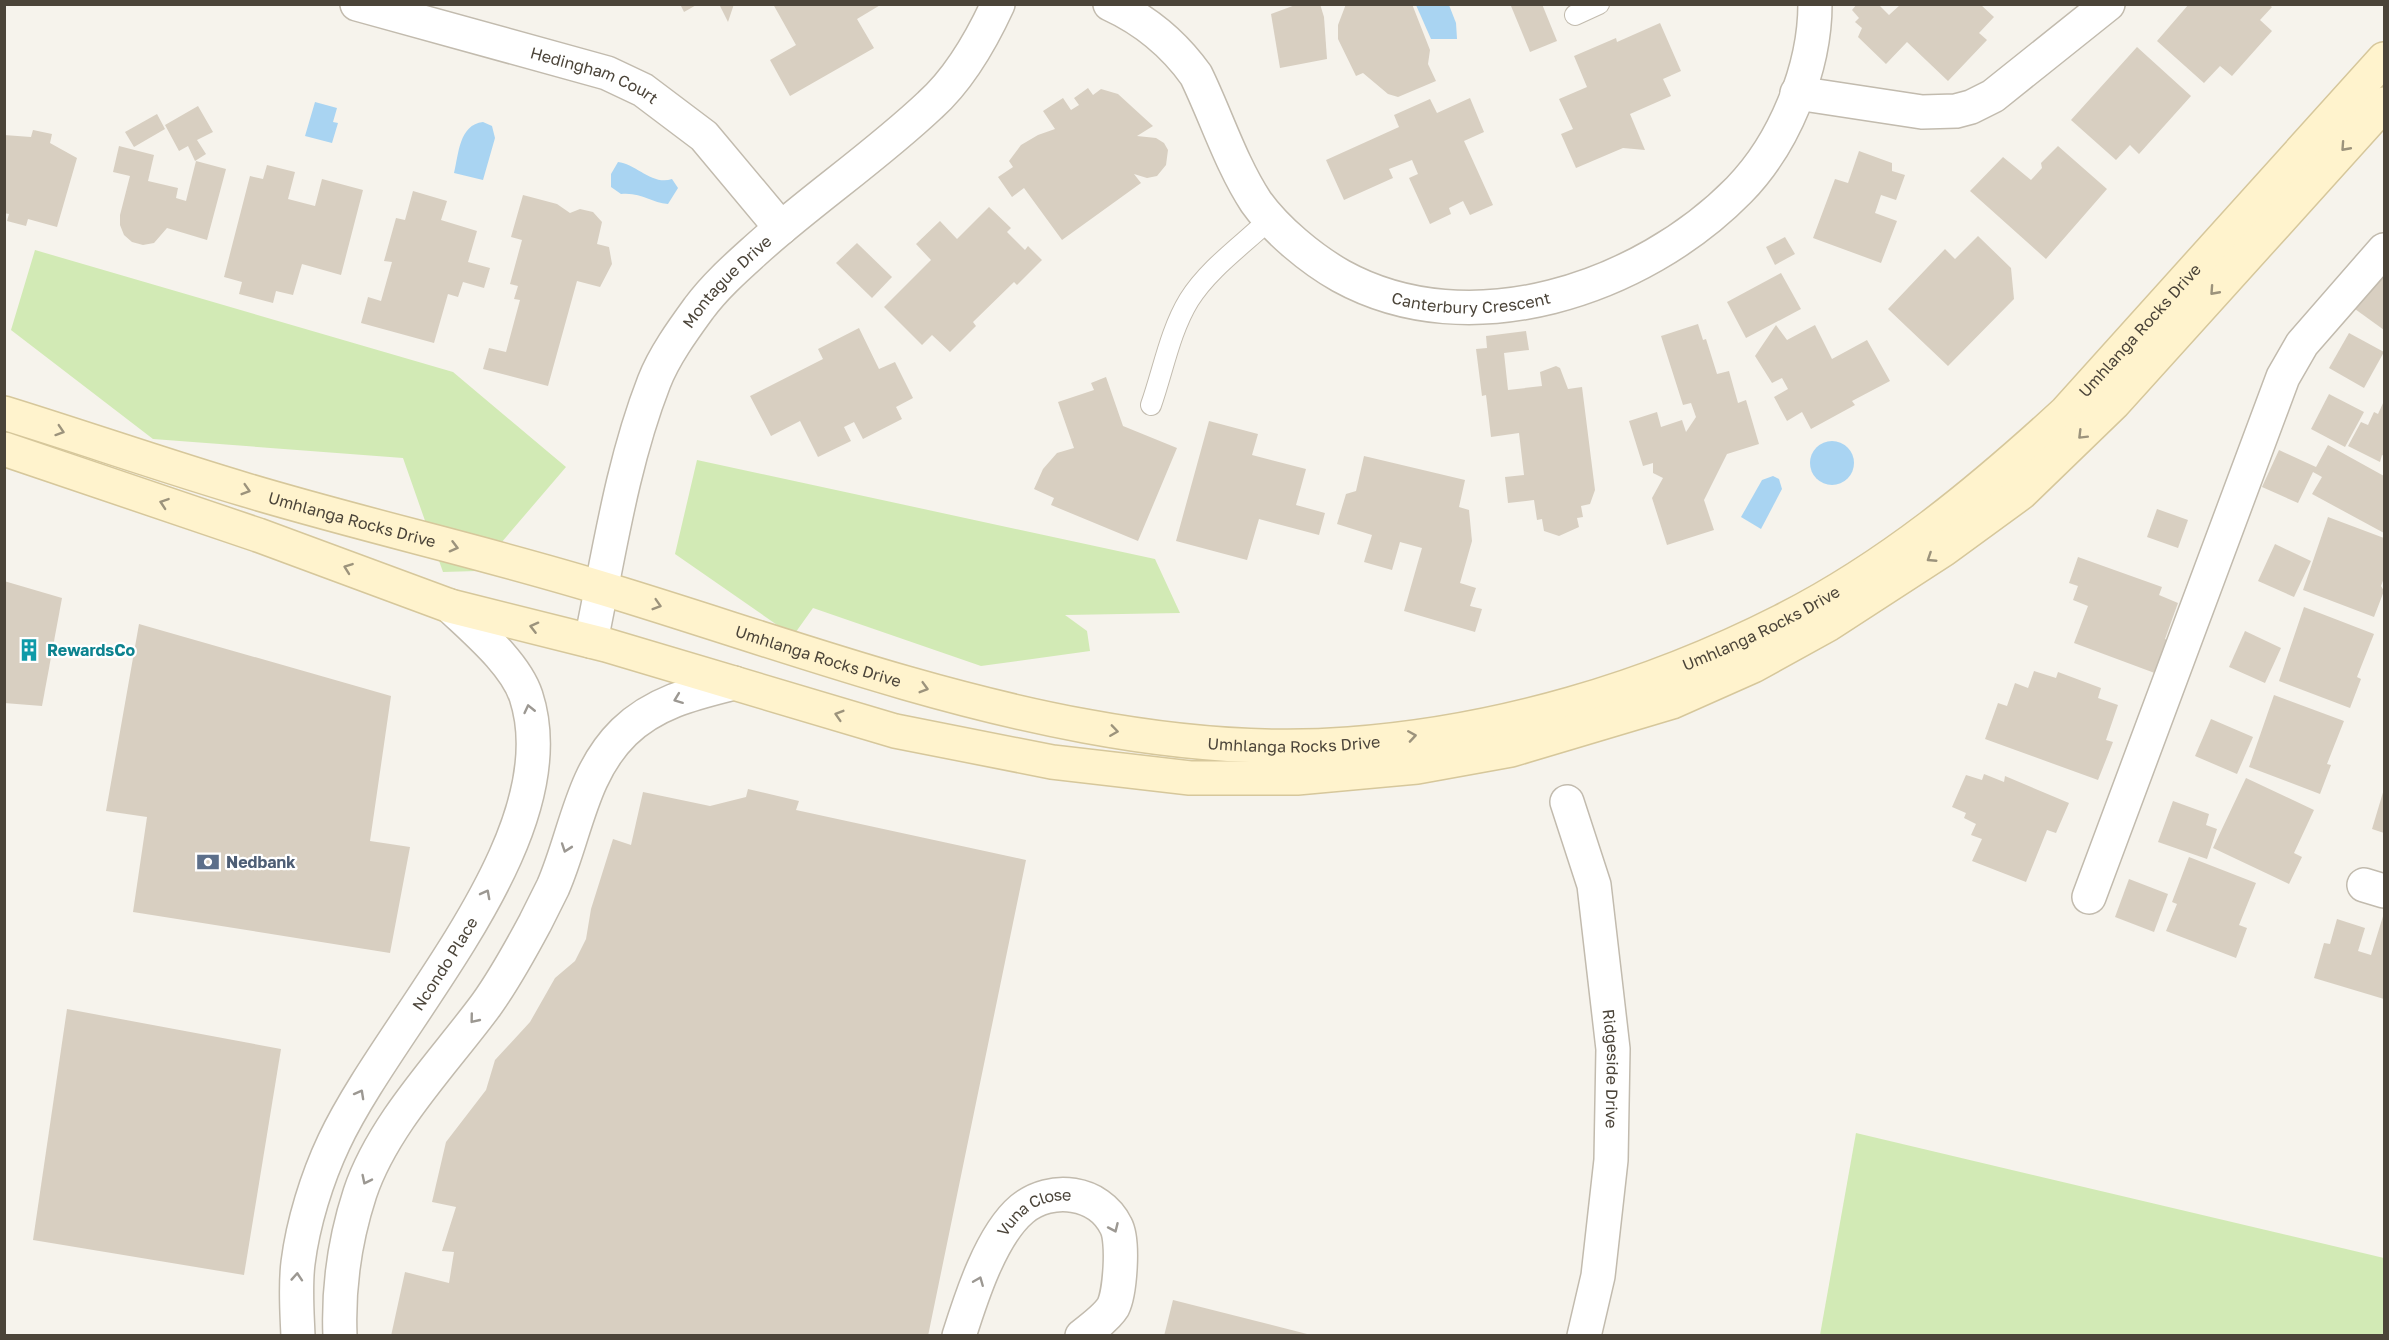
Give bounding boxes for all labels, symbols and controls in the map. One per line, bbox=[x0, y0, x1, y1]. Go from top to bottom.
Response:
street label: Hedingham Court bbox=[528, 42, 662, 108]
one-way arrow bbox=[2341, 141, 2352, 151]
street label: Montague Drive bbox=[678, 231, 775, 332]
street label: Umhlanga Rocks Drive bbox=[2074, 259, 2205, 401]
one-way arrow bbox=[2210, 285, 2221, 295]
street label: Canterbury Crescent bbox=[1390, 287, 1552, 317]
one-way arrow bbox=[54, 423, 65, 436]
one-way arrow bbox=[2078, 428, 2088, 439]
one-way arrow bbox=[240, 483, 251, 495]
street label: Umhlanga Rocks Drive bbox=[266, 487, 438, 552]
one-way arrow bbox=[159, 498, 170, 510]
one-way arrow bbox=[448, 540, 459, 552]
one-way arrow bbox=[1927, 551, 1938, 562]
one-way arrow bbox=[343, 563, 354, 576]
street label: Umhlanga Rocks Drive bbox=[1679, 581, 1843, 675]
one-way arrow bbox=[652, 598, 662, 610]
one-way arrow bbox=[529, 621, 539, 634]
street label: Umhlanga Rocks Drive bbox=[733, 621, 904, 691]
building icon: RewardsCo bbox=[16, 637, 42, 663]
place label: RewardsCo bbox=[47, 640, 136, 660]
one-way arrow bbox=[918, 681, 929, 693]
one-way arrow bbox=[673, 691, 684, 704]
one-way arrow bbox=[523, 704, 536, 714]
one-way arrow bbox=[834, 710, 845, 722]
one-way arrow bbox=[1109, 724, 1119, 736]
one-way arrow bbox=[1407, 730, 1417, 743]
street label: Umhlanga Rocks Drive bbox=[1207, 731, 1381, 756]
one-way arrow bbox=[561, 842, 573, 853]
bank icon: Nedbank bbox=[195, 849, 221, 875]
place label: Nedbank bbox=[226, 852, 296, 872]
one-way arrow bbox=[479, 890, 490, 900]
street label: Ncondo Place bbox=[408, 913, 482, 1014]
street label: Ridgeside Drive bbox=[1598, 1008, 1623, 1129]
one-way arrow bbox=[471, 1012, 482, 1023]
one-way arrow bbox=[353, 1090, 364, 1101]
one-way arrow bbox=[361, 1174, 373, 1185]
street label: Vuna Close bbox=[992, 1184, 1072, 1240]
one-way arrow bbox=[1107, 1221, 1119, 1232]
one-way arrow bbox=[290, 1273, 303, 1282]
one-way arrow bbox=[972, 1276, 984, 1287]

